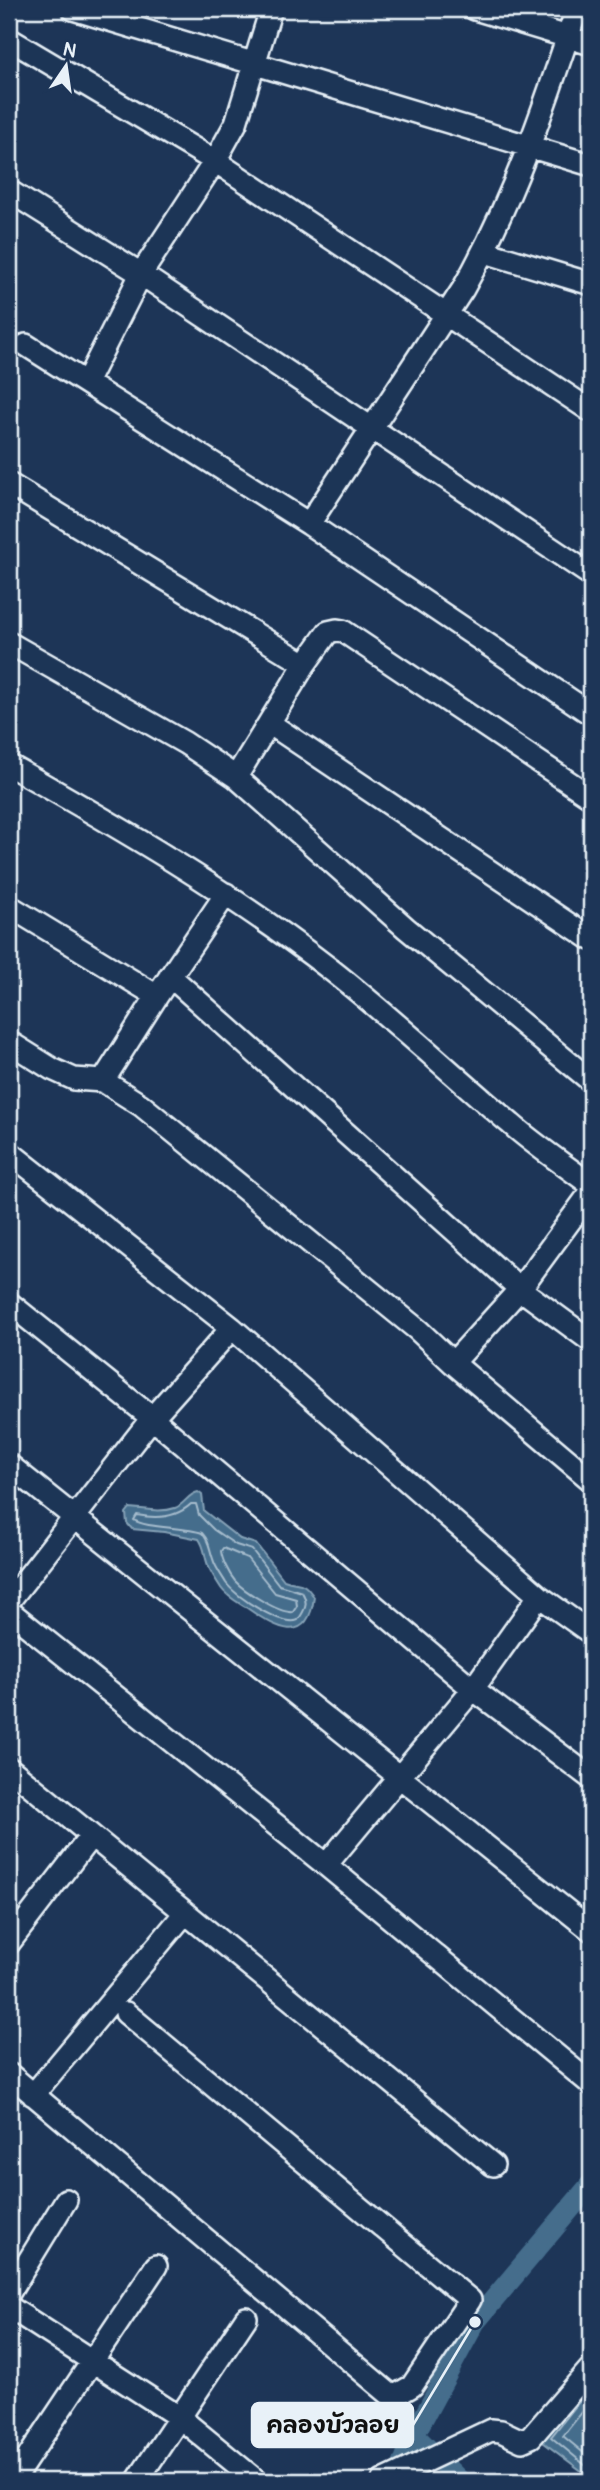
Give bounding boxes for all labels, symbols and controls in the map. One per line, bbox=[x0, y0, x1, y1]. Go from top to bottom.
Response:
north arrow bbox=[32, 32, 102, 102]
text: N bbox=[61, 37, 79, 64]
callout: คลองบัวลอย bbox=[252, 2403, 413, 2447]
text: คลองบัวลอย bbox=[266, 2411, 400, 2440]

